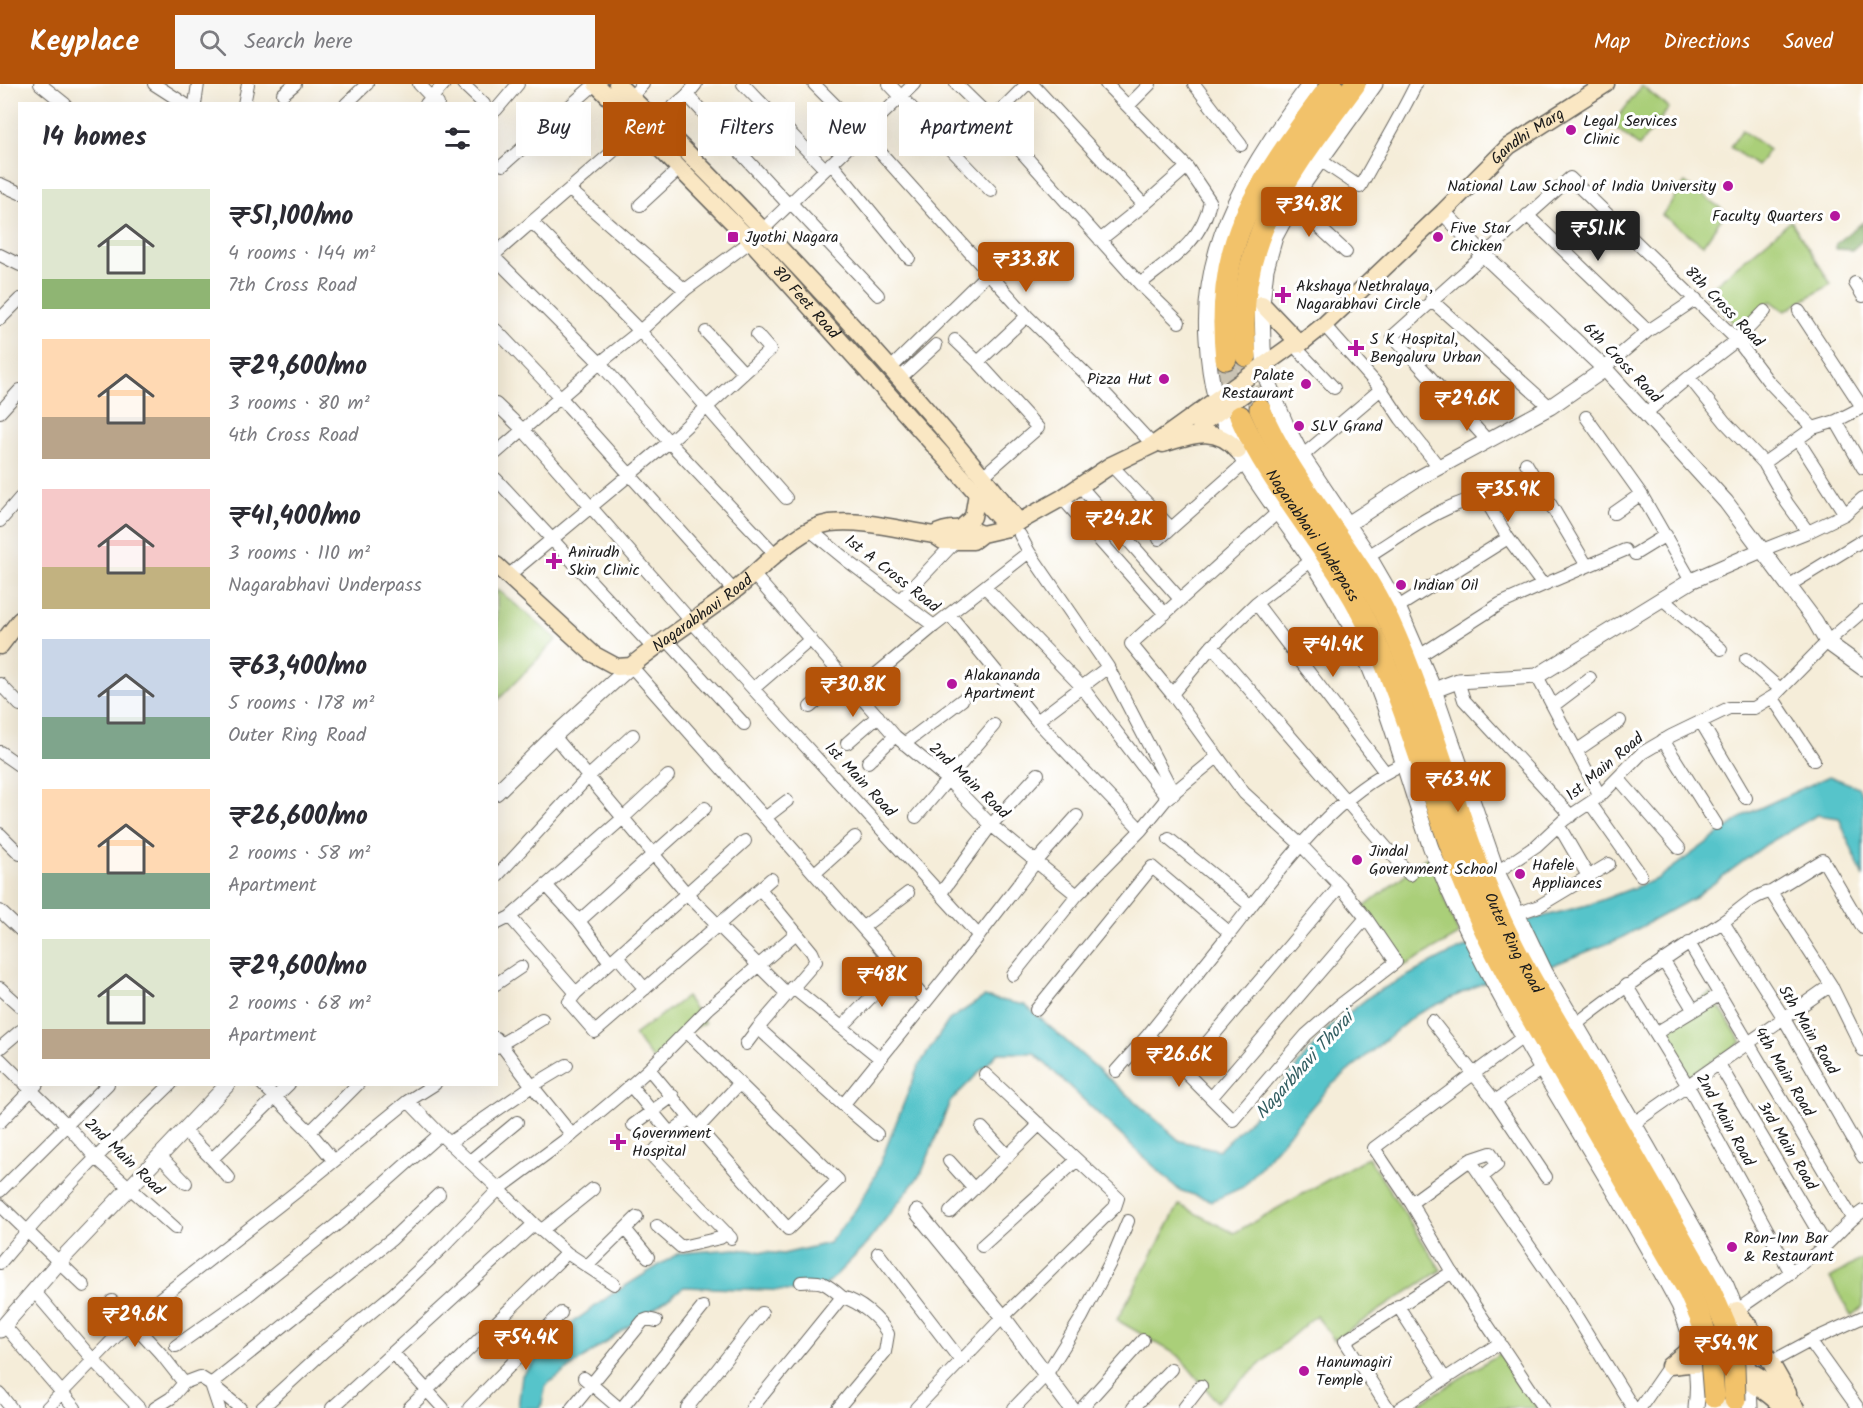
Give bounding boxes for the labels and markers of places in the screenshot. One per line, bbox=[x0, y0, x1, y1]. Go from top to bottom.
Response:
place label: Legal Services Clinic bbox=[1583, 109, 1677, 152]
marker: Legal Services Clinic bbox=[1564, 123, 1578, 137]
place label: National Law School of India University bbox=[1447, 174, 1716, 199]
marker: National Law School of India University bbox=[1721, 179, 1735, 193]
pin: ₹34.8K bbox=[1260, 187, 1358, 238]
place label: Faculty Quarters bbox=[1712, 204, 1823, 229]
marker: Faculty Quarters bbox=[1828, 209, 1842, 223]
pin: ₹51.1K bbox=[1549, 211, 1647, 262]
place label: Five Star Chicken bbox=[1450, 216, 1512, 259]
place label: Jyothi Nagara bbox=[745, 225, 838, 250]
marker: Jyothi Nagara bbox=[726, 230, 740, 244]
marker: Five Star Chicken bbox=[1431, 230, 1445, 244]
pin: ₹33.8K bbox=[977, 242, 1075, 293]
place label: Akshaya Nethralaya, Nagarabhavi Circle bbox=[1296, 274, 1433, 317]
marker: Akshaya Nethralaya, Nagarabhavi Circle bbox=[1274, 286, 1292, 304]
place label: S K Hospital, Bengaluru Urban bbox=[1370, 327, 1481, 370]
marker: S K Hospital, Bengaluru Urban bbox=[1347, 339, 1365, 357]
place label: Palate Restaurant bbox=[1222, 363, 1295, 406]
place label: Pizza Hut bbox=[1087, 367, 1153, 392]
marker: Pizza Hut bbox=[1157, 372, 1171, 386]
marker: Palate Restaurant bbox=[1299, 377, 1313, 391]
pin: ₹29.6K bbox=[1418, 381, 1516, 432]
place label: SLV Grand bbox=[1311, 414, 1383, 439]
marker: SLV Grand bbox=[1292, 419, 1306, 433]
pin: ₹35.9K bbox=[1459, 472, 1557, 523]
pin: ₹24.2K bbox=[1070, 501, 1168, 552]
place label: Anirudh Skin Clinic bbox=[568, 540, 640, 583]
marker: Anirudh Skin Clinic bbox=[545, 552, 563, 570]
place label: Indian Oil bbox=[1413, 573, 1478, 598]
marker: Indian Oil bbox=[1394, 578, 1408, 592]
pin: ₹41.4K bbox=[1284, 627, 1382, 678]
place label: Alakananda Apartment bbox=[964, 663, 1040, 706]
pin: ₹30.8K bbox=[804, 667, 902, 718]
marker: Alakananda Apartment bbox=[945, 677, 959, 691]
pin: ₹63.4K bbox=[1409, 762, 1507, 813]
place label: Jindal Government School bbox=[1369, 839, 1498, 882]
marker: Jindal Government School bbox=[1350, 853, 1364, 867]
place label: Hafele Appliances bbox=[1532, 853, 1602, 896]
marker: Hafele Appliances bbox=[1513, 867, 1527, 881]
pin: ₹48K bbox=[846, 957, 918, 1008]
pin: ₹26.6K bbox=[1130, 1037, 1228, 1088]
place label: Government Hospital bbox=[632, 1121, 712, 1164]
marker: Government Hospital bbox=[609, 1133, 627, 1151]
place label: Ron-Inn Bar & Restaurant bbox=[1744, 1226, 1835, 1269]
marker: Ron-Inn Bar & Restaurant bbox=[1725, 1240, 1739, 1254]
pin: ₹29.6K bbox=[86, 1297, 184, 1348]
pin: ₹54.4K bbox=[477, 1320, 575, 1371]
pin: ₹54.9K bbox=[1677, 1326, 1775, 1377]
place label: Hanumagiri Temple bbox=[1316, 1350, 1392, 1393]
marker: Hanumagiri Temple bbox=[1297, 1364, 1311, 1378]

